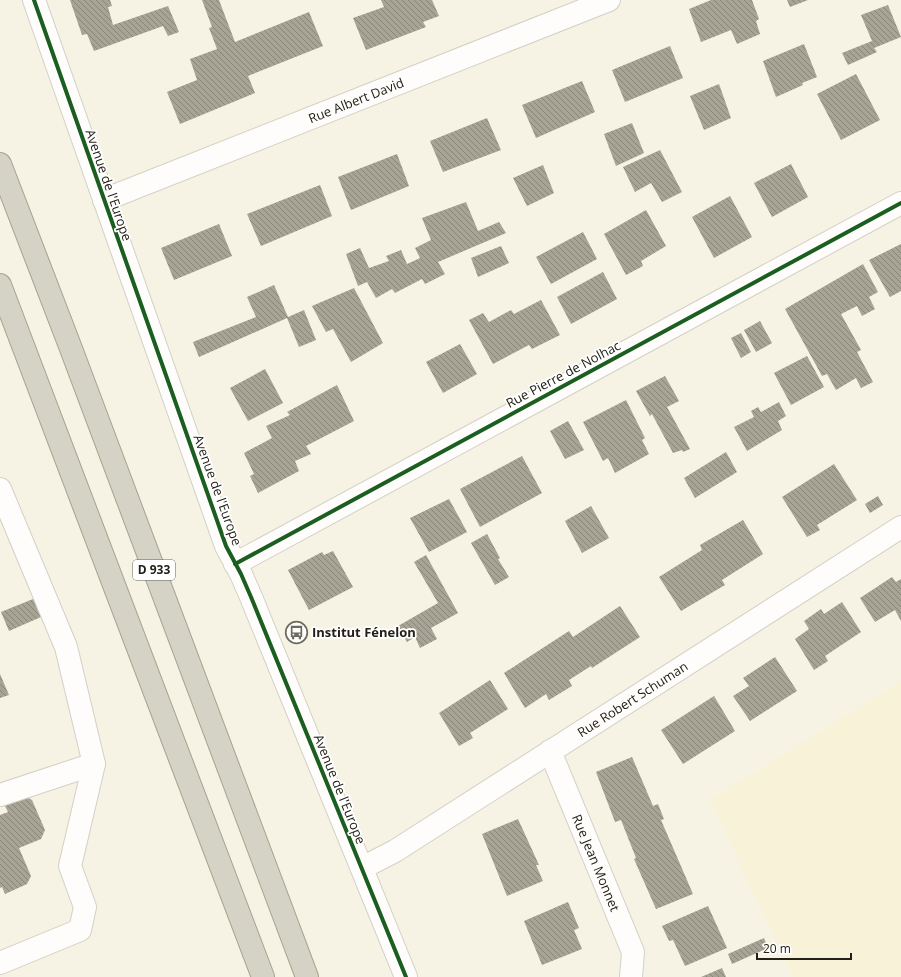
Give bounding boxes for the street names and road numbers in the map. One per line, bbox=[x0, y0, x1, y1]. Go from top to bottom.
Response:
street label: Rue Albert David bbox=[306, 73, 406, 127]
street label: Avenue de l'Europe bbox=[81, 127, 137, 243]
street label: Rue Pierre de Nolhac bbox=[503, 336, 623, 412]
street label: Avenue de l'Europe bbox=[190, 432, 246, 548]
road number: D 933 bbox=[133, 560, 175, 580]
street label: Rue Robert Schuman bbox=[574, 657, 691, 741]
street label: Avenue de l'Europe bbox=[310, 731, 370, 847]
street label: Rue Jean Monnet bbox=[568, 812, 624, 914]

